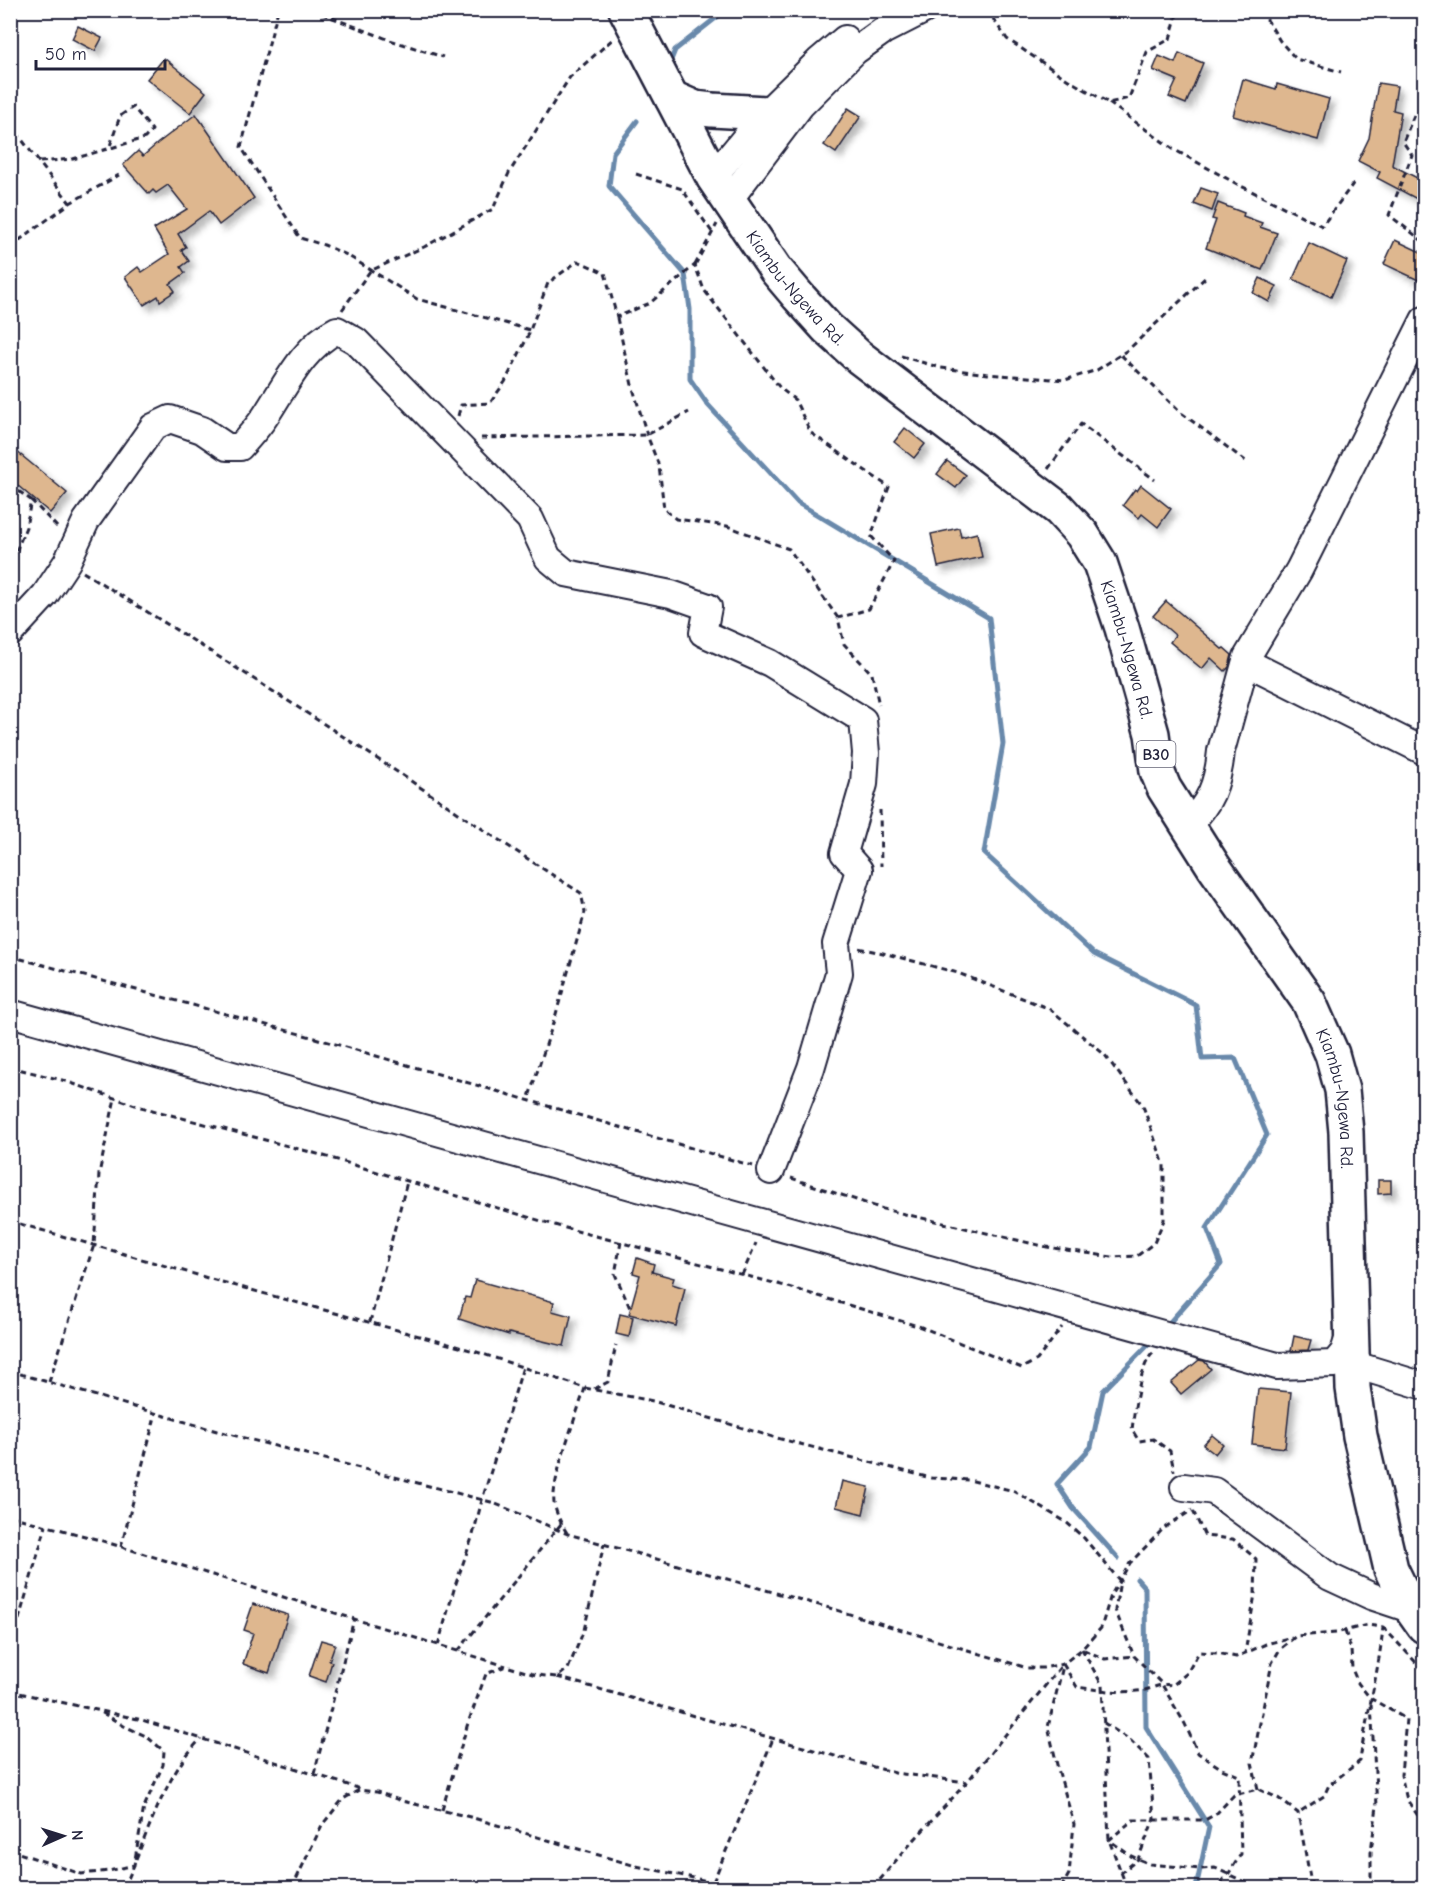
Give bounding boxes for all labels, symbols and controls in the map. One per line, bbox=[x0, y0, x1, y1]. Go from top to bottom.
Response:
scale bar bbox=[36, 33, 165, 71]
text: 50 m bbox=[45, 44, 87, 65]
street label: Kiambu-Ngewa Rd. bbox=[741, 227, 849, 350]
street label: Kiambu-Ngewa Rd. bbox=[1096, 578, 1157, 721]
road number: B30 bbox=[1136, 741, 1176, 767]
street label: Kiambu-Ngewa Rd. bbox=[1311, 1025, 1357, 1169]
north arrow bbox=[33, 1806, 93, 1866]
text: N bbox=[68, 1830, 86, 1841]

